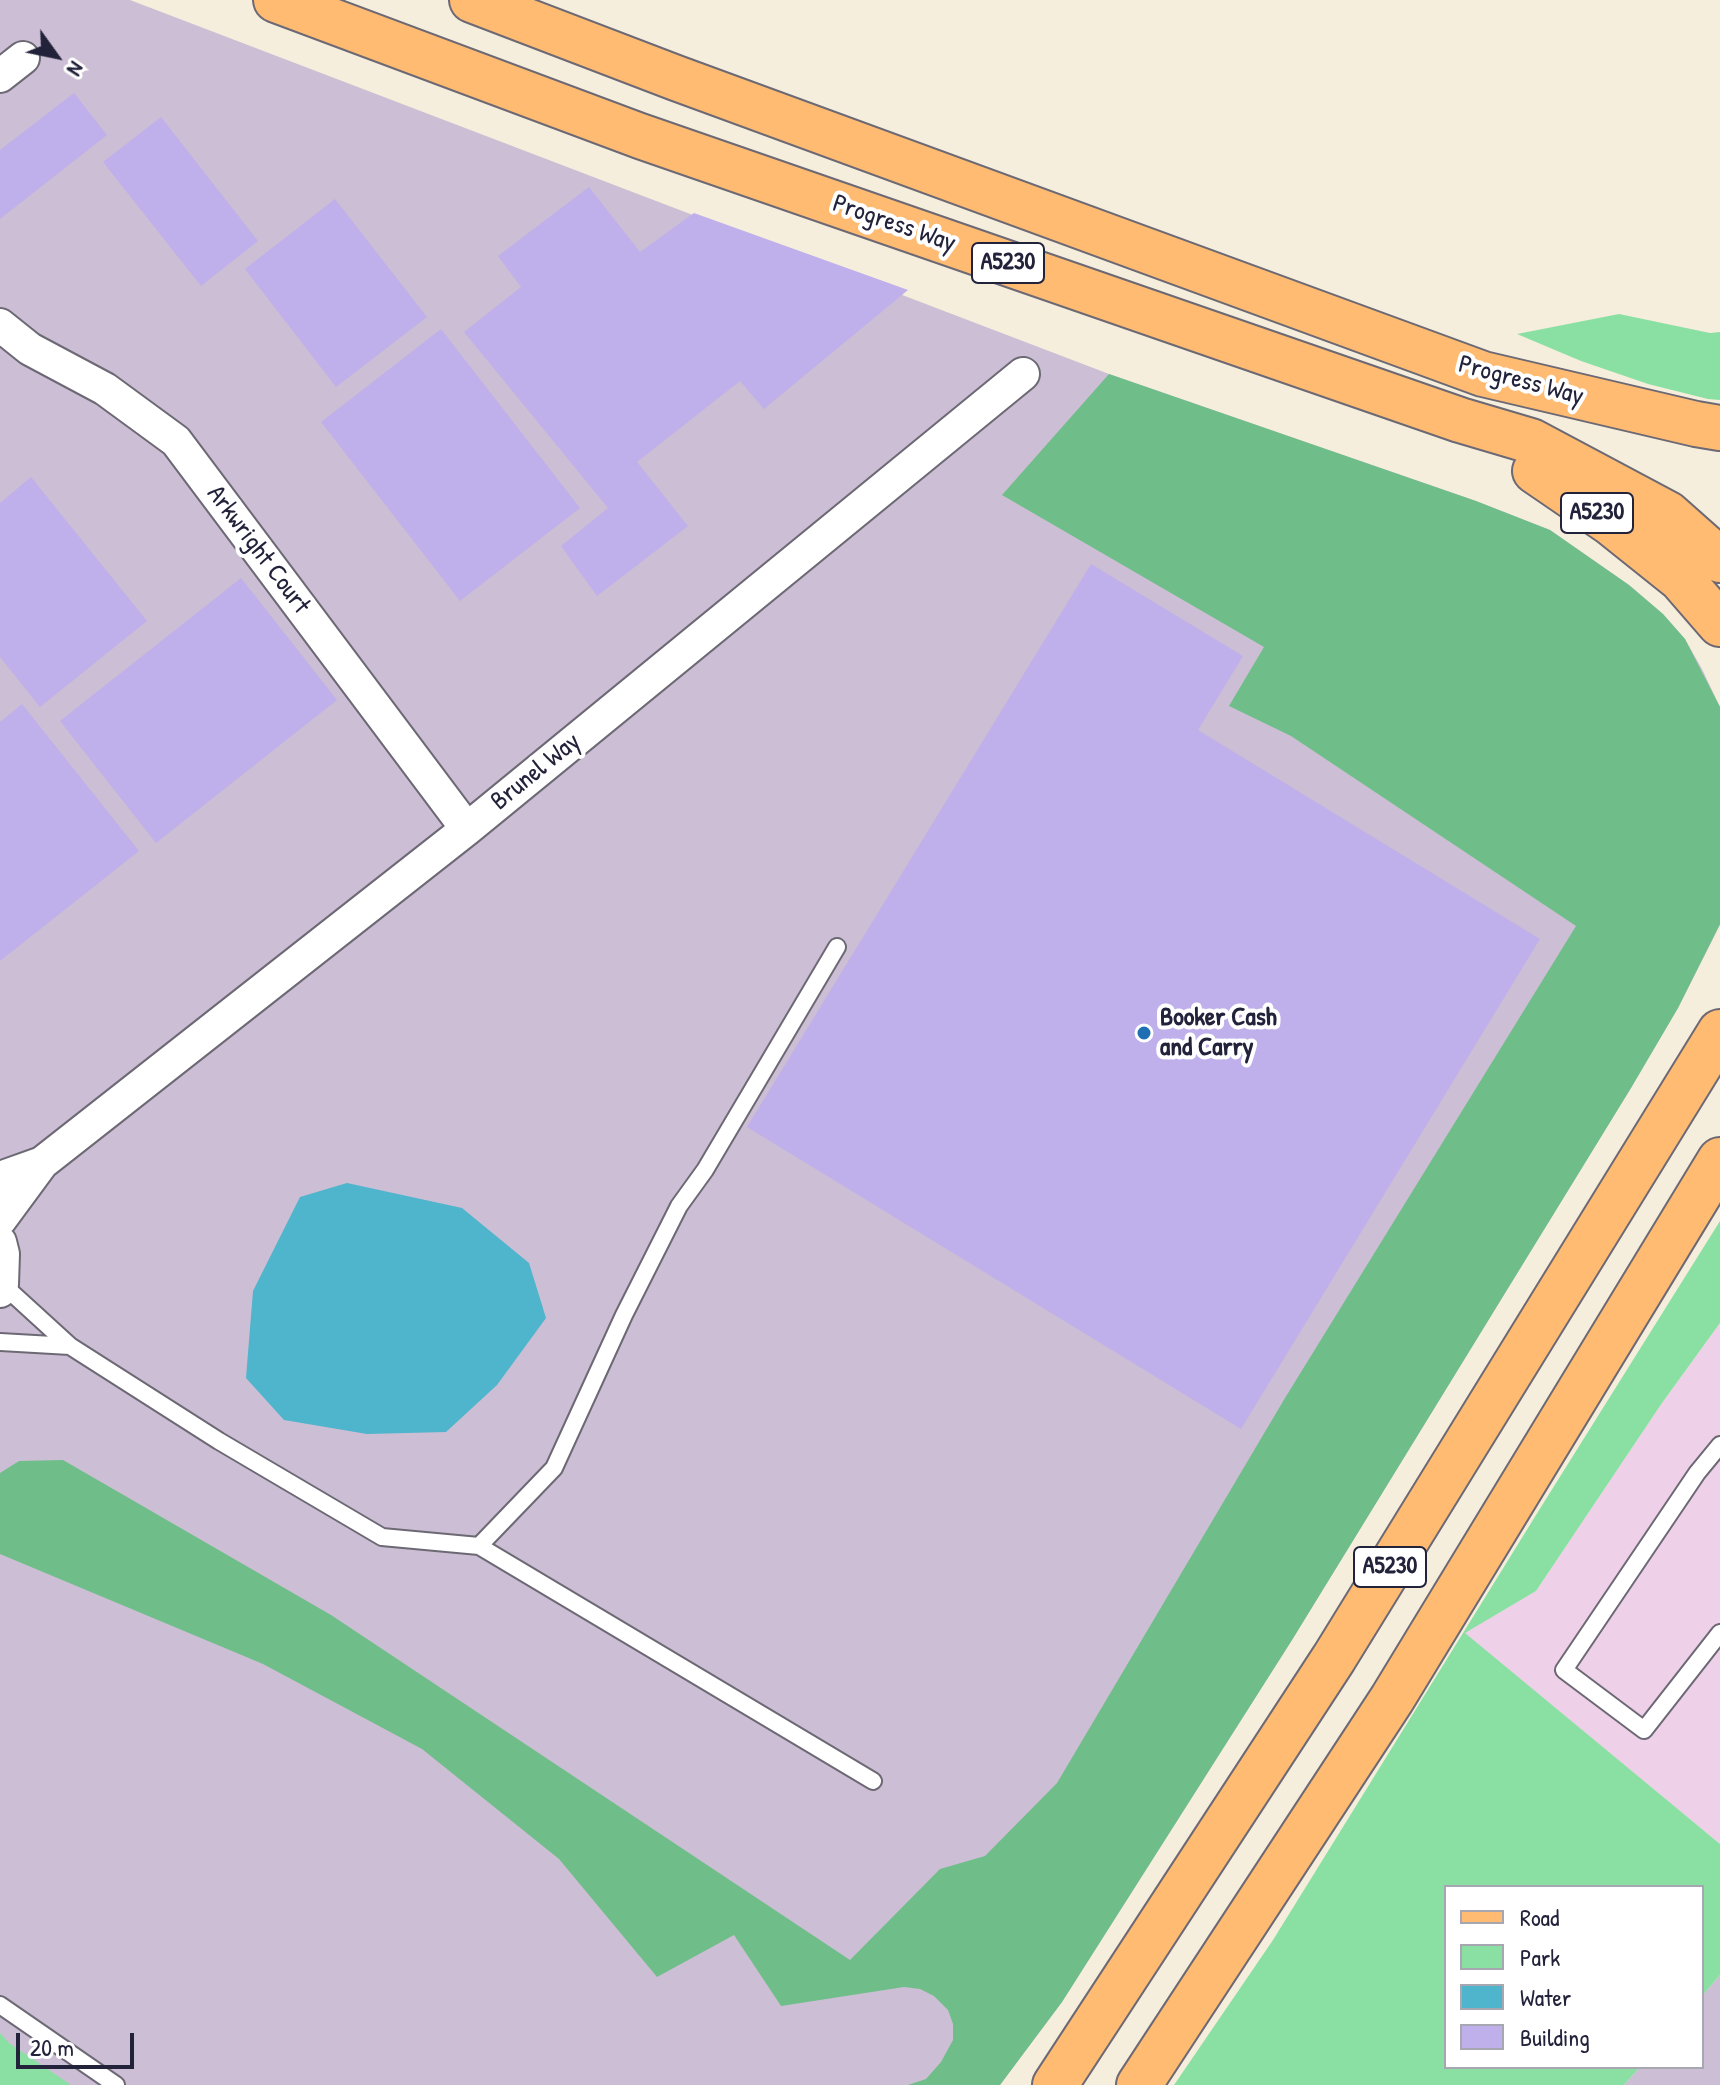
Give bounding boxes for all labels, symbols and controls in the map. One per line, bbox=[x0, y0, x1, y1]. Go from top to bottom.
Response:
north arrow bbox=[16, 16, 96, 96]
text: N bbox=[60, 56, 92, 82]
street label: Progress Way bbox=[828, 188, 960, 260]
road number: A5230 bbox=[972, 243, 1044, 283]
street label: Progress Way bbox=[1455, 349, 1587, 413]
street label: Arkwright Court bbox=[200, 480, 316, 620]
road number: A5230 bbox=[1561, 493, 1633, 533]
street label: Brunel Way bbox=[485, 727, 587, 817]
place label: Booker Cash and Carry bbox=[1160, 1002, 1277, 1064]
marker: Booker Cash and Carry bbox=[1135, 1024, 1153, 1042]
road number: A5230 bbox=[1354, 1547, 1426, 1587]
legend bbox=[1444, 1885, 1704, 2069]
text: Road bbox=[1520, 1901, 1559, 1933]
text: Park bbox=[1520, 1941, 1560, 1973]
text: Water bbox=[1520, 1981, 1571, 2013]
scale bar bbox=[20, 2017, 138, 2067]
text: Building bbox=[1520, 2021, 1590, 2053]
text: 20 m bbox=[30, 2031, 74, 2063]

